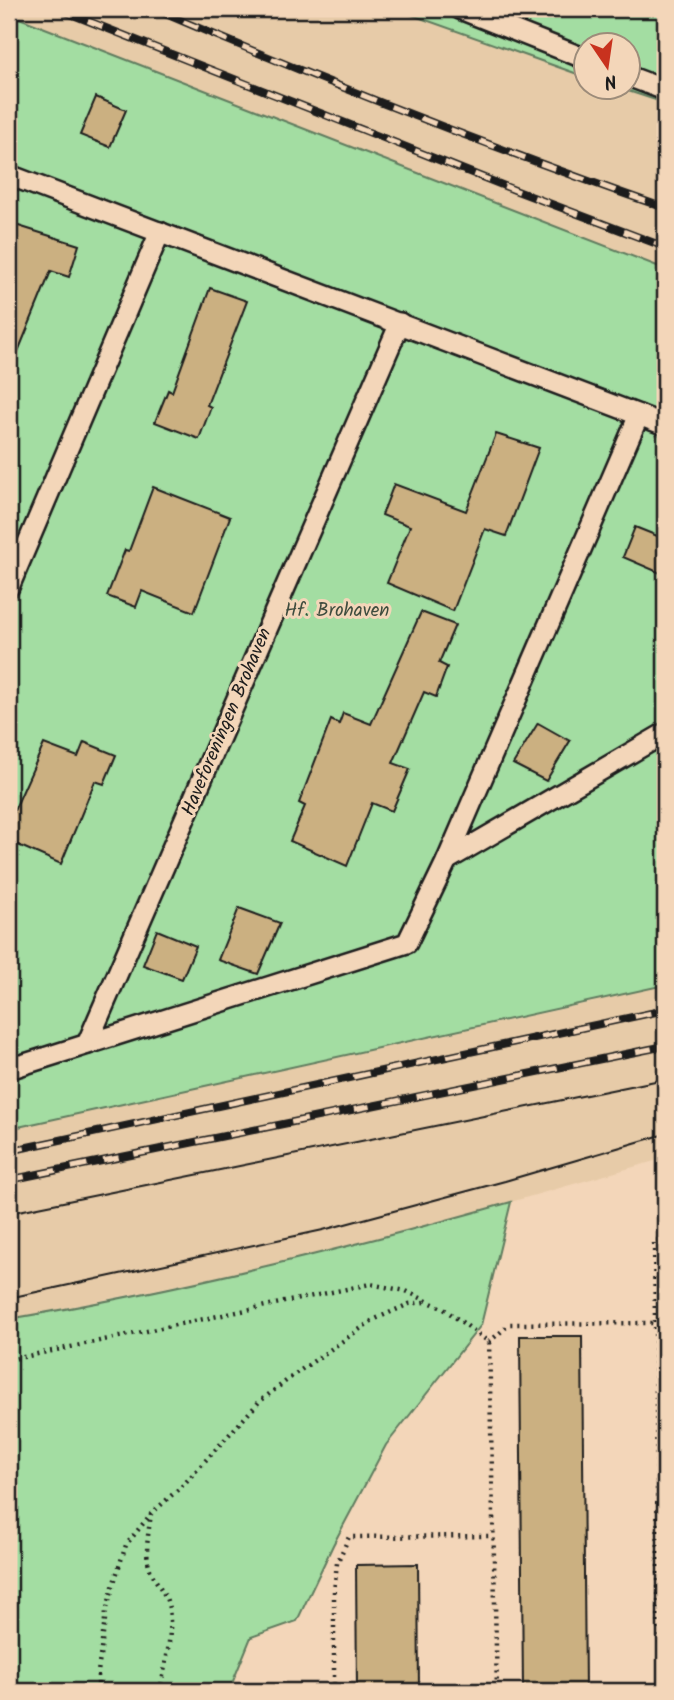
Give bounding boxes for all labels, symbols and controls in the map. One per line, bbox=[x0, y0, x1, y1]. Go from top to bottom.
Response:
north arrow bbox=[572, 32, 642, 102]
text: N bbox=[601, 65, 620, 97]
park label: Hf. Brohaven bbox=[285, 596, 389, 626]
street label: Haveforeningen Brohaven bbox=[174, 623, 280, 821]

